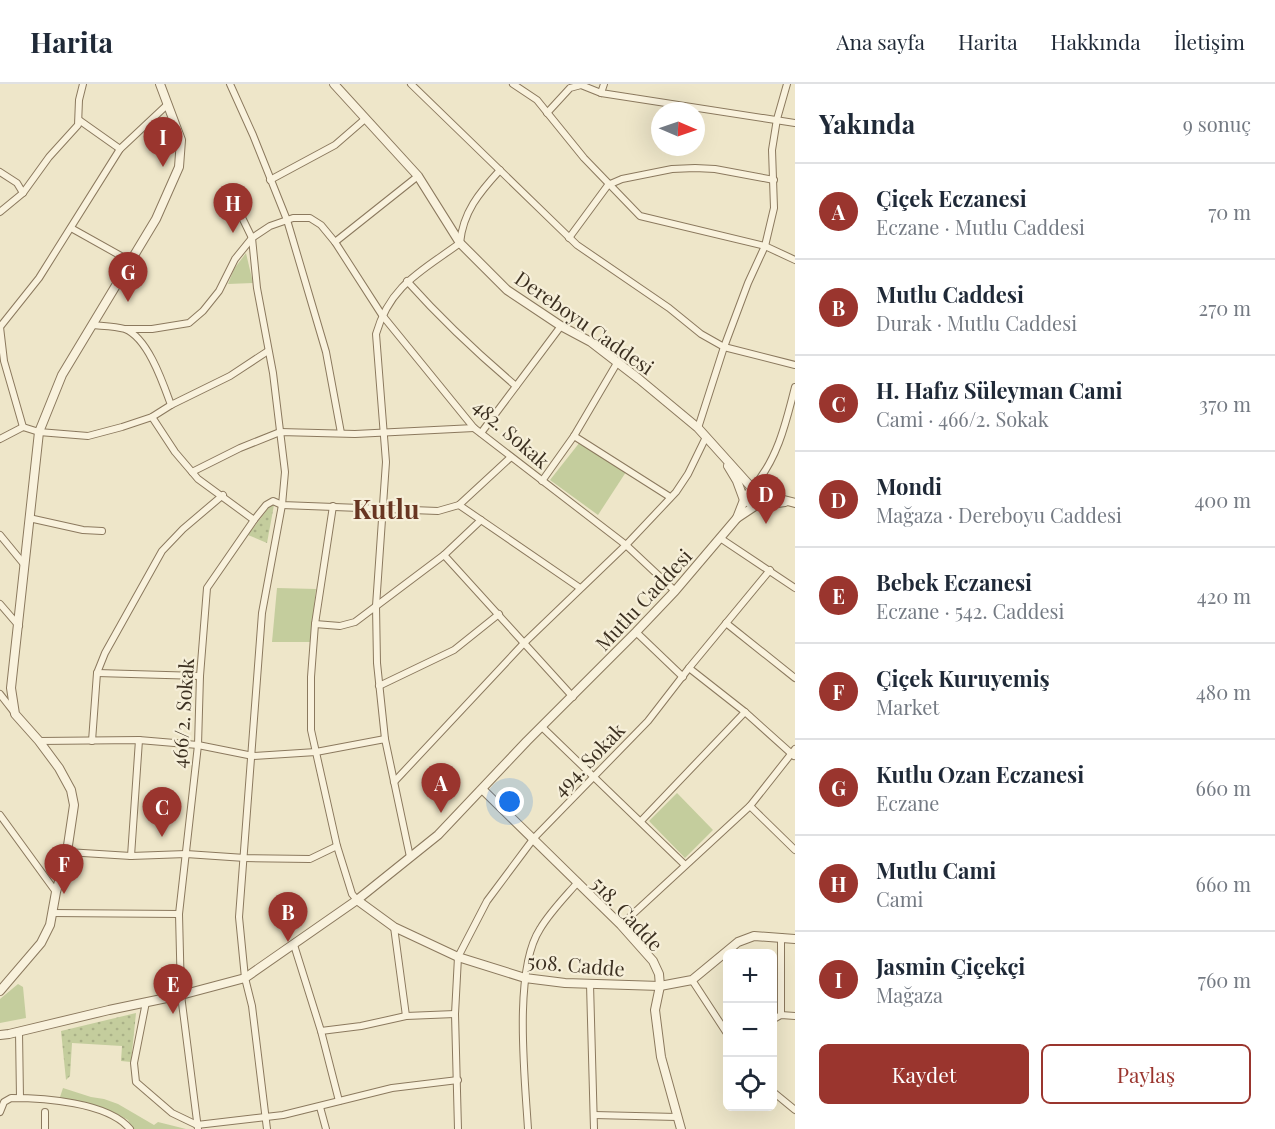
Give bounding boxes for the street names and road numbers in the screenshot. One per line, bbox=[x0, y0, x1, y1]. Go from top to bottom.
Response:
street label: Dereboyu Caddesi bbox=[510, 264, 660, 380]
street label: 482. Sokak bbox=[468, 392, 556, 474]
street label: Mutlu Caddesi bbox=[589, 542, 697, 656]
street label: 466/2. Sokak bbox=[165, 657, 199, 769]
street label: 494. Sokak bbox=[546, 716, 630, 802]
street label: 518. Cadde bbox=[586, 870, 670, 956]
street label: 508. Cadde bbox=[526, 946, 626, 982]

